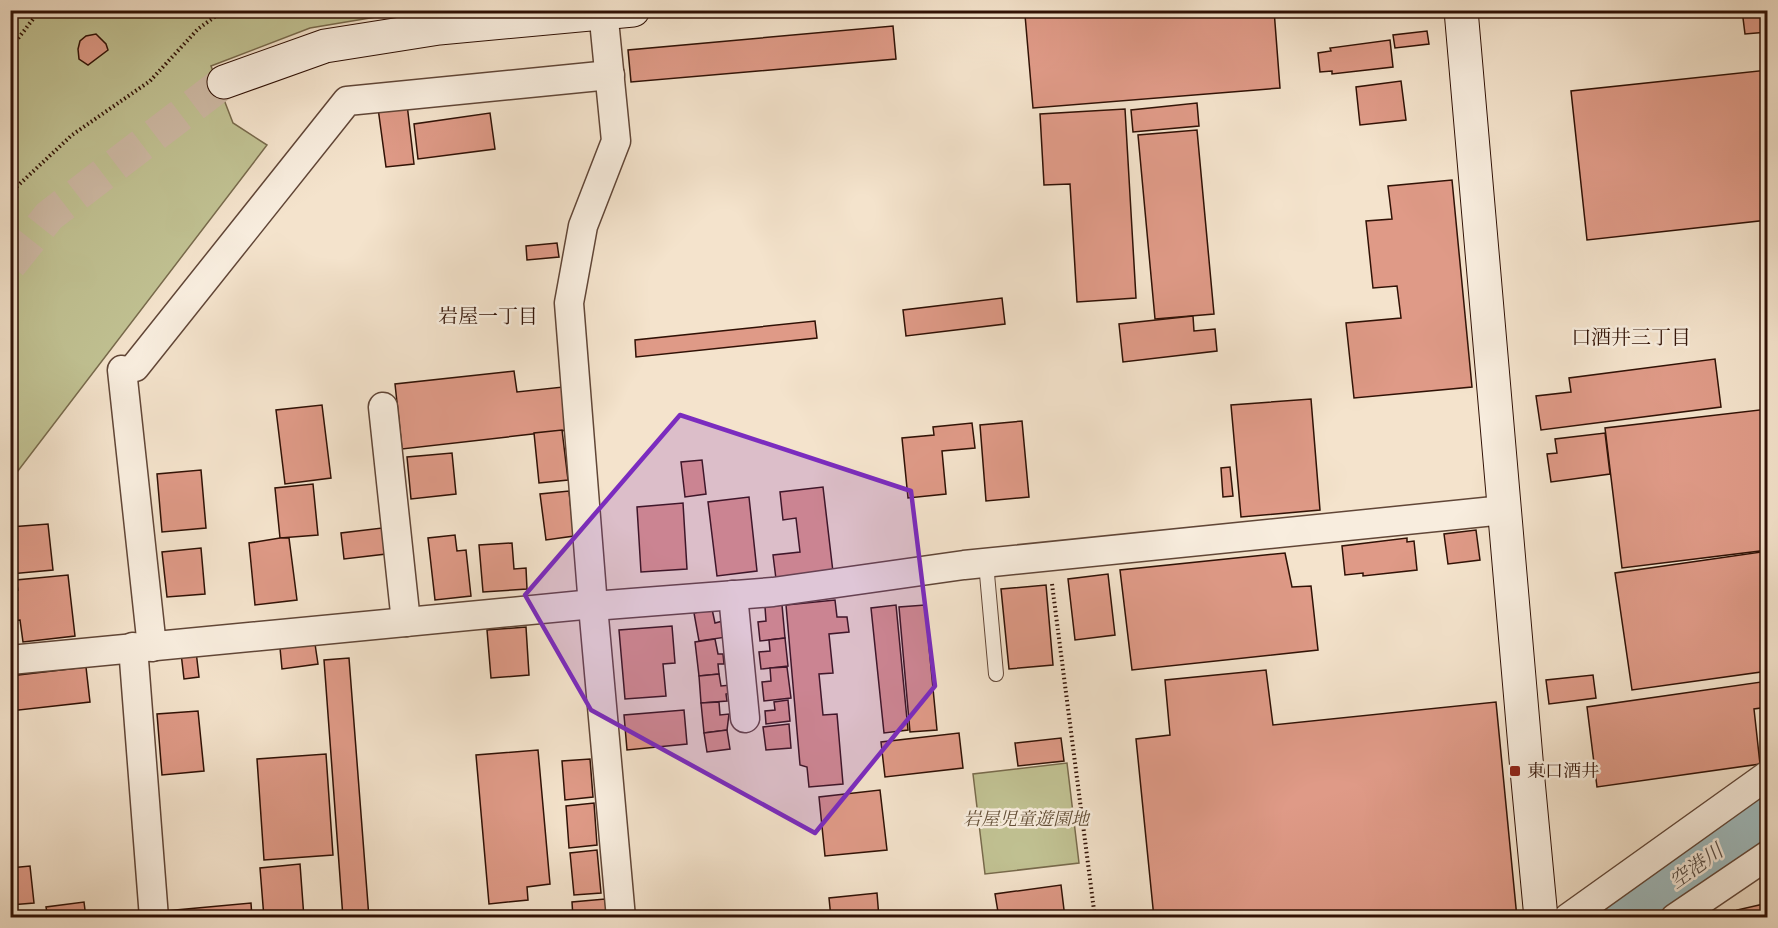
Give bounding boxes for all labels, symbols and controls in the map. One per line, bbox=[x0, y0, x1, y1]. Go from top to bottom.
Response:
district label: 岩屋一丁目 bbox=[438, 304, 538, 328]
district label: 口酒井三丁目 bbox=[1571, 325, 1691, 349]
place label: 東口酒井 bbox=[1527, 760, 1599, 782]
marker: 東口酒井 bbox=[1508, 764, 1522, 778]
park label: 岩屋児童遊園地 bbox=[963, 808, 1091, 830]
water label: 空港川 bbox=[1665, 837, 1729, 893]

